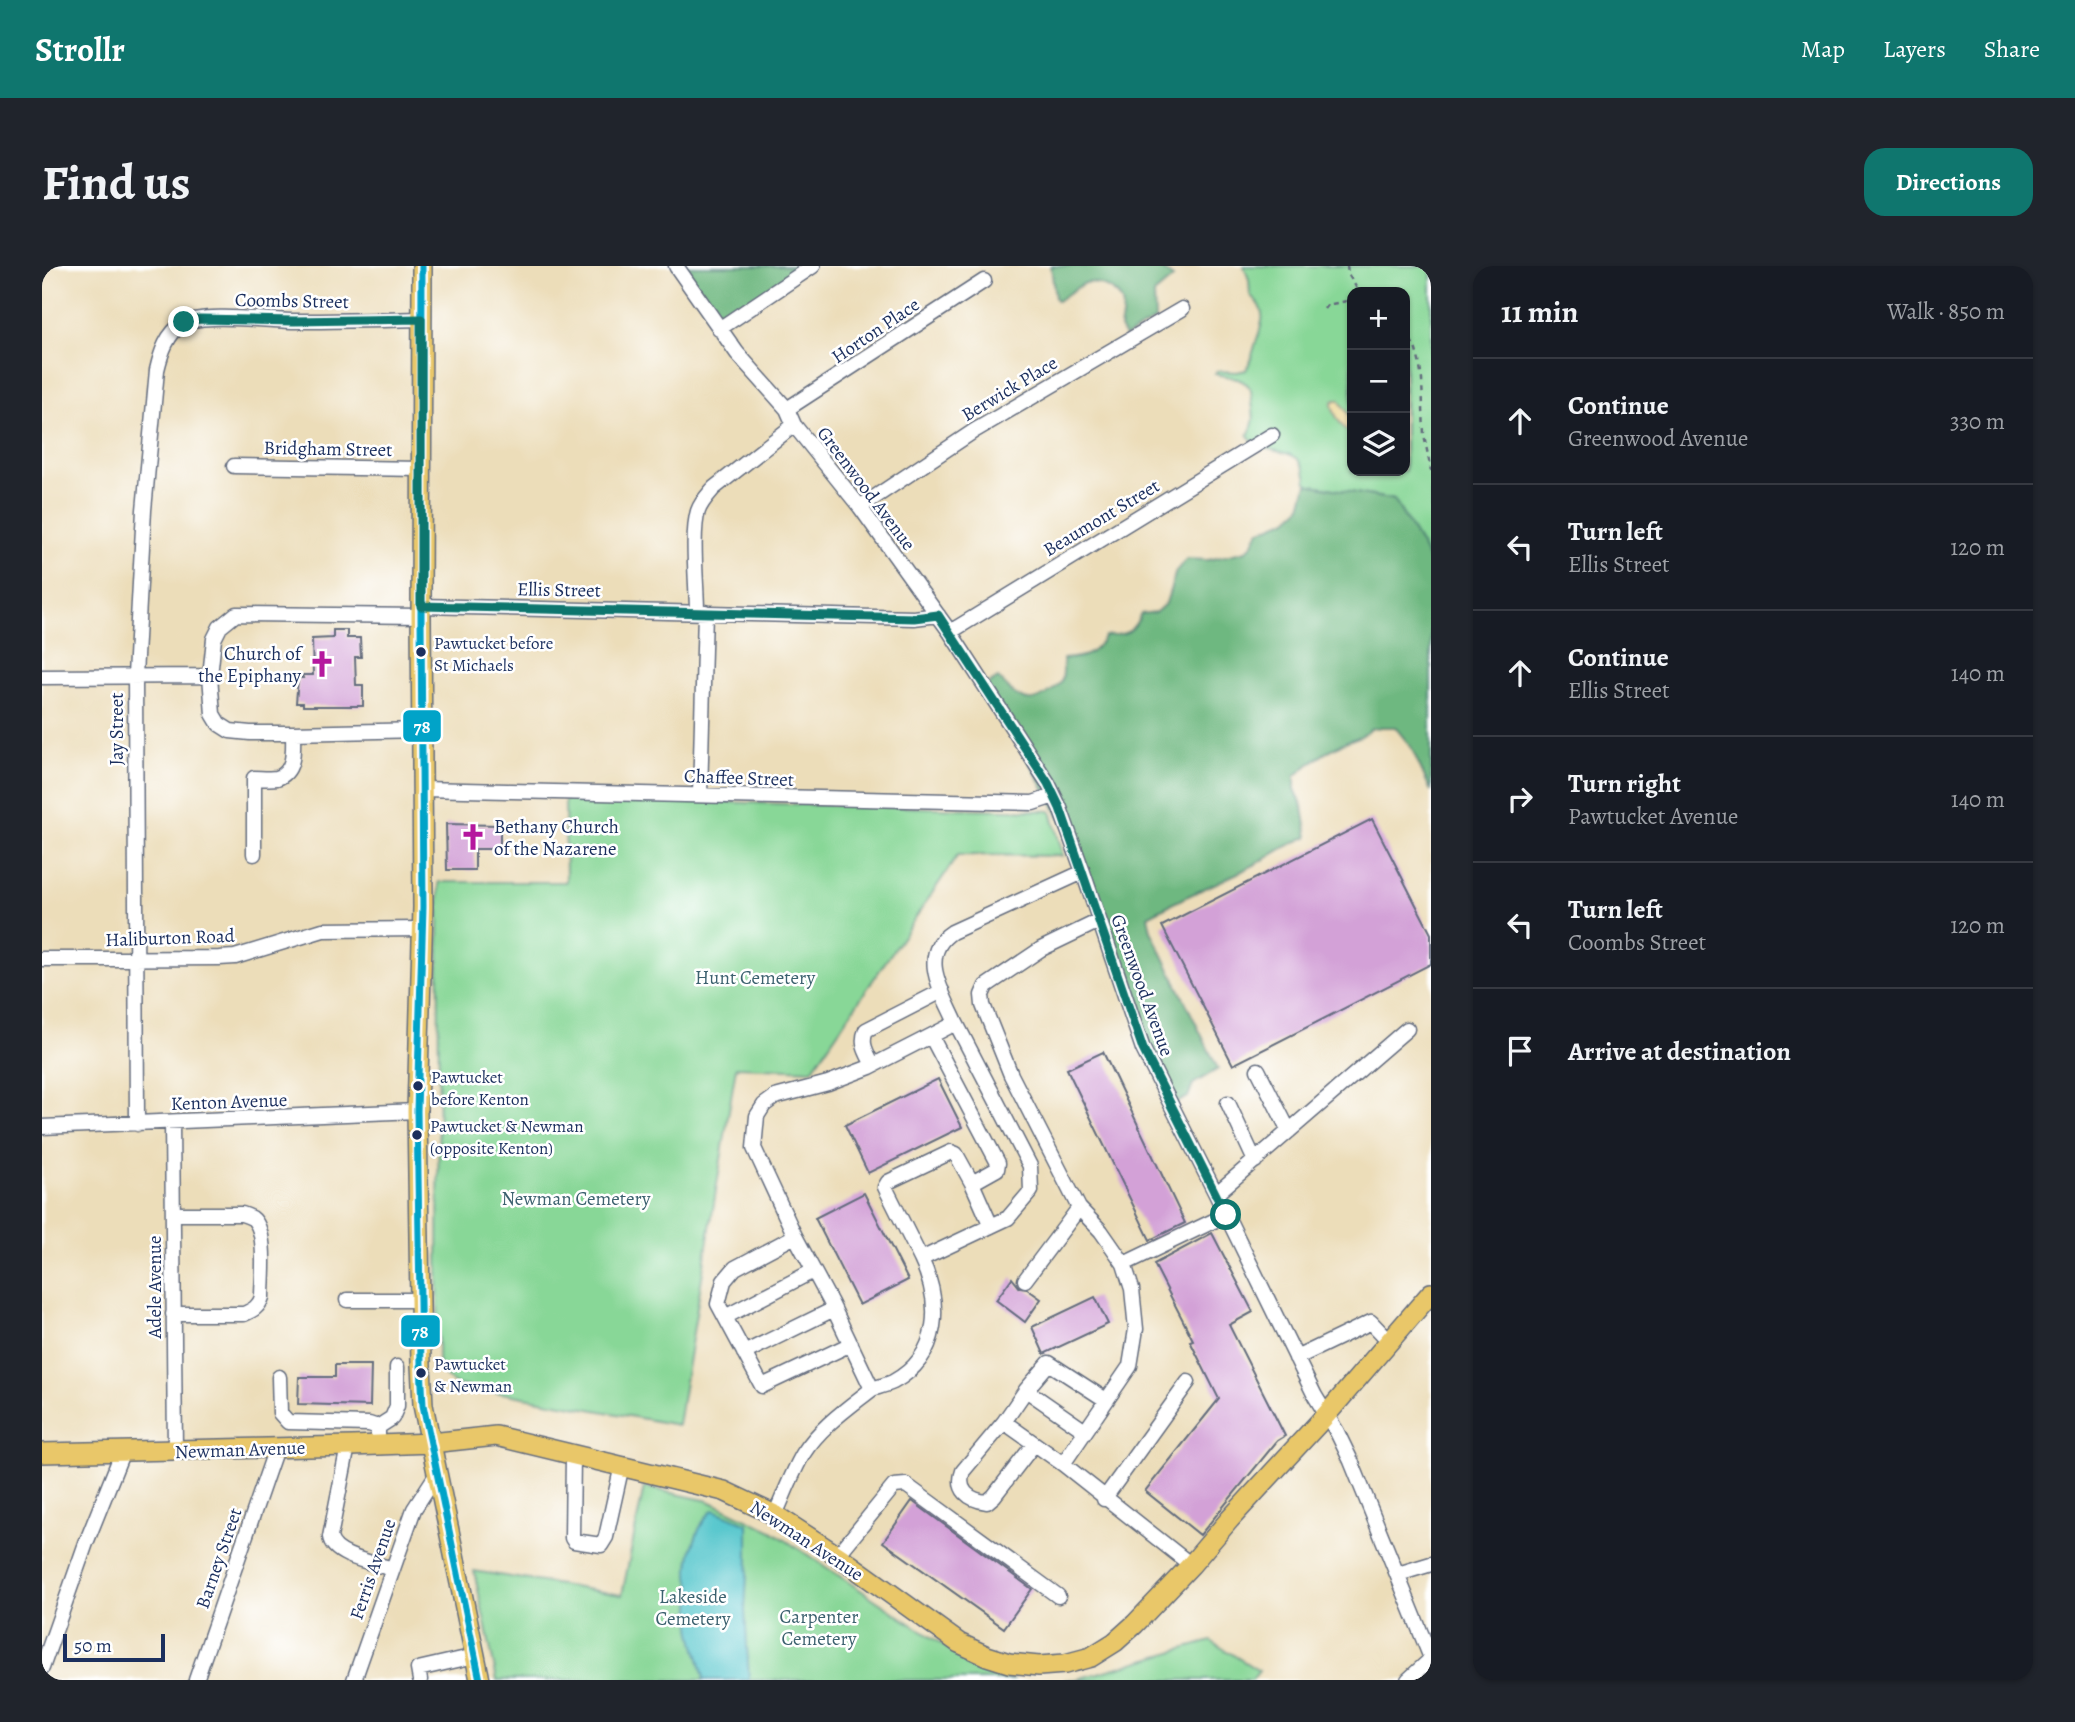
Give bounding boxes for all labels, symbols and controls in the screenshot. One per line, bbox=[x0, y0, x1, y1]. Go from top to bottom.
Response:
text: Strollr bbox=[35, 27, 125, 72]
text: Map bbox=[1801, 33, 1845, 65]
text: Layers bbox=[1883, 33, 1946, 65]
text: Share bbox=[1984, 33, 2040, 65]
button: Directions bbox=[1864, 148, 2033, 216]
text: Find us bbox=[42, 149, 190, 216]
street label: Coombs Street bbox=[235, 287, 349, 315]
map controls bbox=[1347, 287, 1410, 476]
button: + bbox=[1347, 287, 1410, 350]
street label: Horton Place bbox=[826, 292, 925, 370]
text: 11 min bbox=[1501, 292, 1578, 332]
text: Walk · 850 m bbox=[1887, 296, 2005, 327]
route end bbox=[168, 306, 199, 337]
street label: Berwick Place bbox=[957, 350, 1062, 428]
button: − bbox=[1347, 350, 1410, 413]
text: Continue bbox=[1568, 388, 1669, 423]
icon: ahead bbox=[1501, 402, 1539, 440]
text: 330 m bbox=[1950, 406, 2005, 437]
button: layers bbox=[1347, 413, 1410, 476]
street label: Greenwood Avenue bbox=[811, 421, 921, 556]
text: Greenwood Avenue bbox=[1568, 423, 1748, 454]
street label: Bridgham Street bbox=[263, 435, 393, 463]
street label: Beaumont Street bbox=[1039, 473, 1164, 563]
text: Turn left bbox=[1568, 514, 1663, 549]
icon: left bbox=[1501, 528, 1539, 566]
text: 120 m bbox=[1950, 532, 2005, 563]
text: Ellis Street bbox=[1568, 549, 1670, 580]
street label: Ellis Street bbox=[517, 576, 601, 604]
place label: Pawtucket before St Michaels bbox=[434, 632, 553, 677]
text: Continue bbox=[1568, 640, 1669, 675]
place label: Church of the Epiphany bbox=[198, 641, 304, 689]
marker: Pawtucket before St Michaels bbox=[414, 645, 428, 659]
church icon: Church of the Epiphany bbox=[307, 649, 337, 679]
icon: ahead bbox=[1501, 654, 1539, 692]
text: 140 m bbox=[1951, 658, 2005, 689]
text: Ellis Street bbox=[1568, 675, 1670, 706]
street label: Jay Street bbox=[104, 692, 130, 766]
line badge: 78 bbox=[402, 709, 442, 743]
text: 78 bbox=[413, 714, 431, 740]
street label: Chaffee Street bbox=[684, 763, 794, 793]
text: Turn right bbox=[1568, 766, 1681, 801]
icon: right bbox=[1501, 780, 1539, 818]
text: 140 m bbox=[1951, 784, 2005, 815]
text: Pawtucket Avenue bbox=[1568, 801, 1738, 832]
place label: Bethany Church of the Nazarene bbox=[494, 814, 619, 862]
church icon: Bethany Church of the Nazarene bbox=[458, 822, 488, 852]
text: Turn left bbox=[1568, 892, 1663, 927]
icon: left bbox=[1501, 906, 1539, 944]
text: 120 m bbox=[1950, 910, 2005, 941]
street label: Greenwood Avenue bbox=[1104, 911, 1180, 1060]
street label: Haliburton Road bbox=[105, 923, 236, 953]
text: Coombs Street bbox=[1568, 927, 1706, 958]
park label: Hunt Cemetery bbox=[695, 965, 816, 991]
icon: arrive bbox=[1501, 1032, 1539, 1070]
text: Arrive at destination bbox=[1568, 1034, 1791, 1069]
place label: Pawtucket before Kenton bbox=[431, 1066, 529, 1111]
marker: Pawtucket before Kenton bbox=[411, 1079, 425, 1093]
street label: Kenton Avenue bbox=[170, 1087, 288, 1117]
place label: Pawtucket & Newman (opposite Kenton) bbox=[430, 1115, 583, 1160]
marker: Pawtucket & Newman (opposite Kenton) bbox=[410, 1128, 424, 1142]
park label: Newman Cemetery bbox=[501, 1186, 651, 1212]
route start bbox=[1210, 1199, 1241, 1230]
street label: Adele Avenue bbox=[142, 1235, 168, 1340]
line badge: 78 bbox=[400, 1314, 441, 1348]
text: 78 bbox=[411, 1319, 429, 1345]
place label: Pawtucket & Newman bbox=[434, 1353, 512, 1398]
marker: Pawtucket & Newman bbox=[414, 1366, 428, 1380]
street label: Newman Avenue bbox=[174, 1435, 306, 1465]
street label: Newman Avenue bbox=[745, 1494, 868, 1587]
street label: Barney Street bbox=[190, 1504, 248, 1612]
street label: Ferris Avenue bbox=[344, 1515, 402, 1623]
park label: Lakeside Cemetery bbox=[655, 1584, 731, 1632]
park label: Carpenter Cemetery bbox=[779, 1604, 859, 1652]
scale bar bbox=[63, 1631, 164, 1663]
text: 50 m bbox=[74, 1633, 112, 1659]

